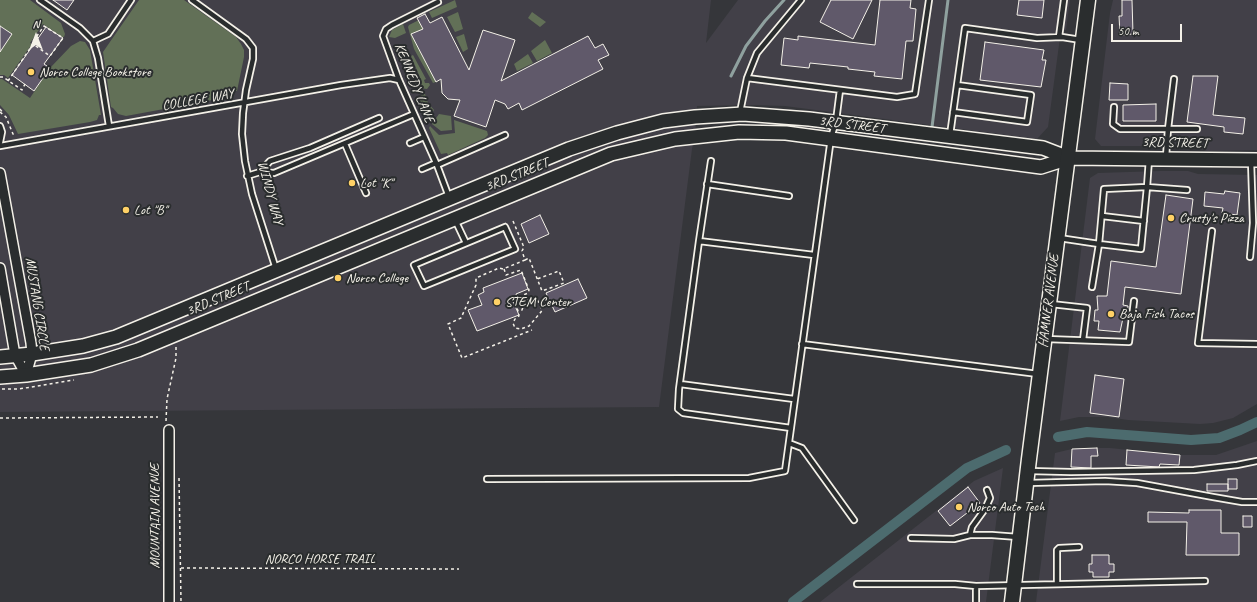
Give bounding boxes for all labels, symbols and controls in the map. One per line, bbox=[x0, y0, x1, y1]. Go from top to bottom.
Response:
north arrow bbox=[16, 16, 56, 56]
scale bar bbox=[1113, 16, 1184, 42]
text: N bbox=[33, 17, 39, 31]
text: 50 m bbox=[1118, 23, 1138, 39]
street label: KENNEDY LANE bbox=[390, 41, 438, 125]
place label: Norco College Bookstore bbox=[39, 64, 151, 80]
marker: Norco College Bookstore bbox=[26, 67, 36, 77]
street label: COLLEGE WAY bbox=[161, 85, 235, 115]
street label: 3RD STREET bbox=[818, 113, 886, 137]
street label: 3RD STREET bbox=[1142, 134, 1208, 152]
street label: 3RD STREET bbox=[483, 155, 551, 195]
street label: WINDY WAY bbox=[253, 159, 287, 227]
place label: Lot "K" bbox=[360, 175, 393, 191]
marker: Lot "K" bbox=[347, 178, 357, 188]
place label: Lot "B" bbox=[134, 202, 167, 218]
marker: Lot "B" bbox=[121, 205, 131, 215]
place label: Crusty's Pizza bbox=[1179, 210, 1243, 226]
marker: Crusty's Pizza bbox=[1166, 213, 1176, 223]
street label: HAMNER AVENUE bbox=[1035, 253, 1063, 349]
street label: MUSTANG CIRCLE bbox=[21, 256, 53, 352]
place label: Norco College bbox=[346, 270, 408, 286]
marker: Norco College bbox=[333, 273, 343, 283]
street label: 3RD STREET bbox=[184, 278, 252, 320]
place label: STEM Center bbox=[505, 294, 571, 310]
marker: STEM Center bbox=[492, 297, 502, 307]
place label: Baja Fish Tacos bbox=[1119, 306, 1194, 322]
marker: Baja Fish Tacos bbox=[1106, 309, 1116, 319]
street label: MOUNTAIN AVENUE bbox=[147, 463, 163, 569]
place label: Norco Auto Tech bbox=[967, 499, 1045, 515]
marker: Norco Auto Tech bbox=[954, 502, 964, 512]
street label: NORCO HORSE TRAIL bbox=[265, 551, 375, 567]

